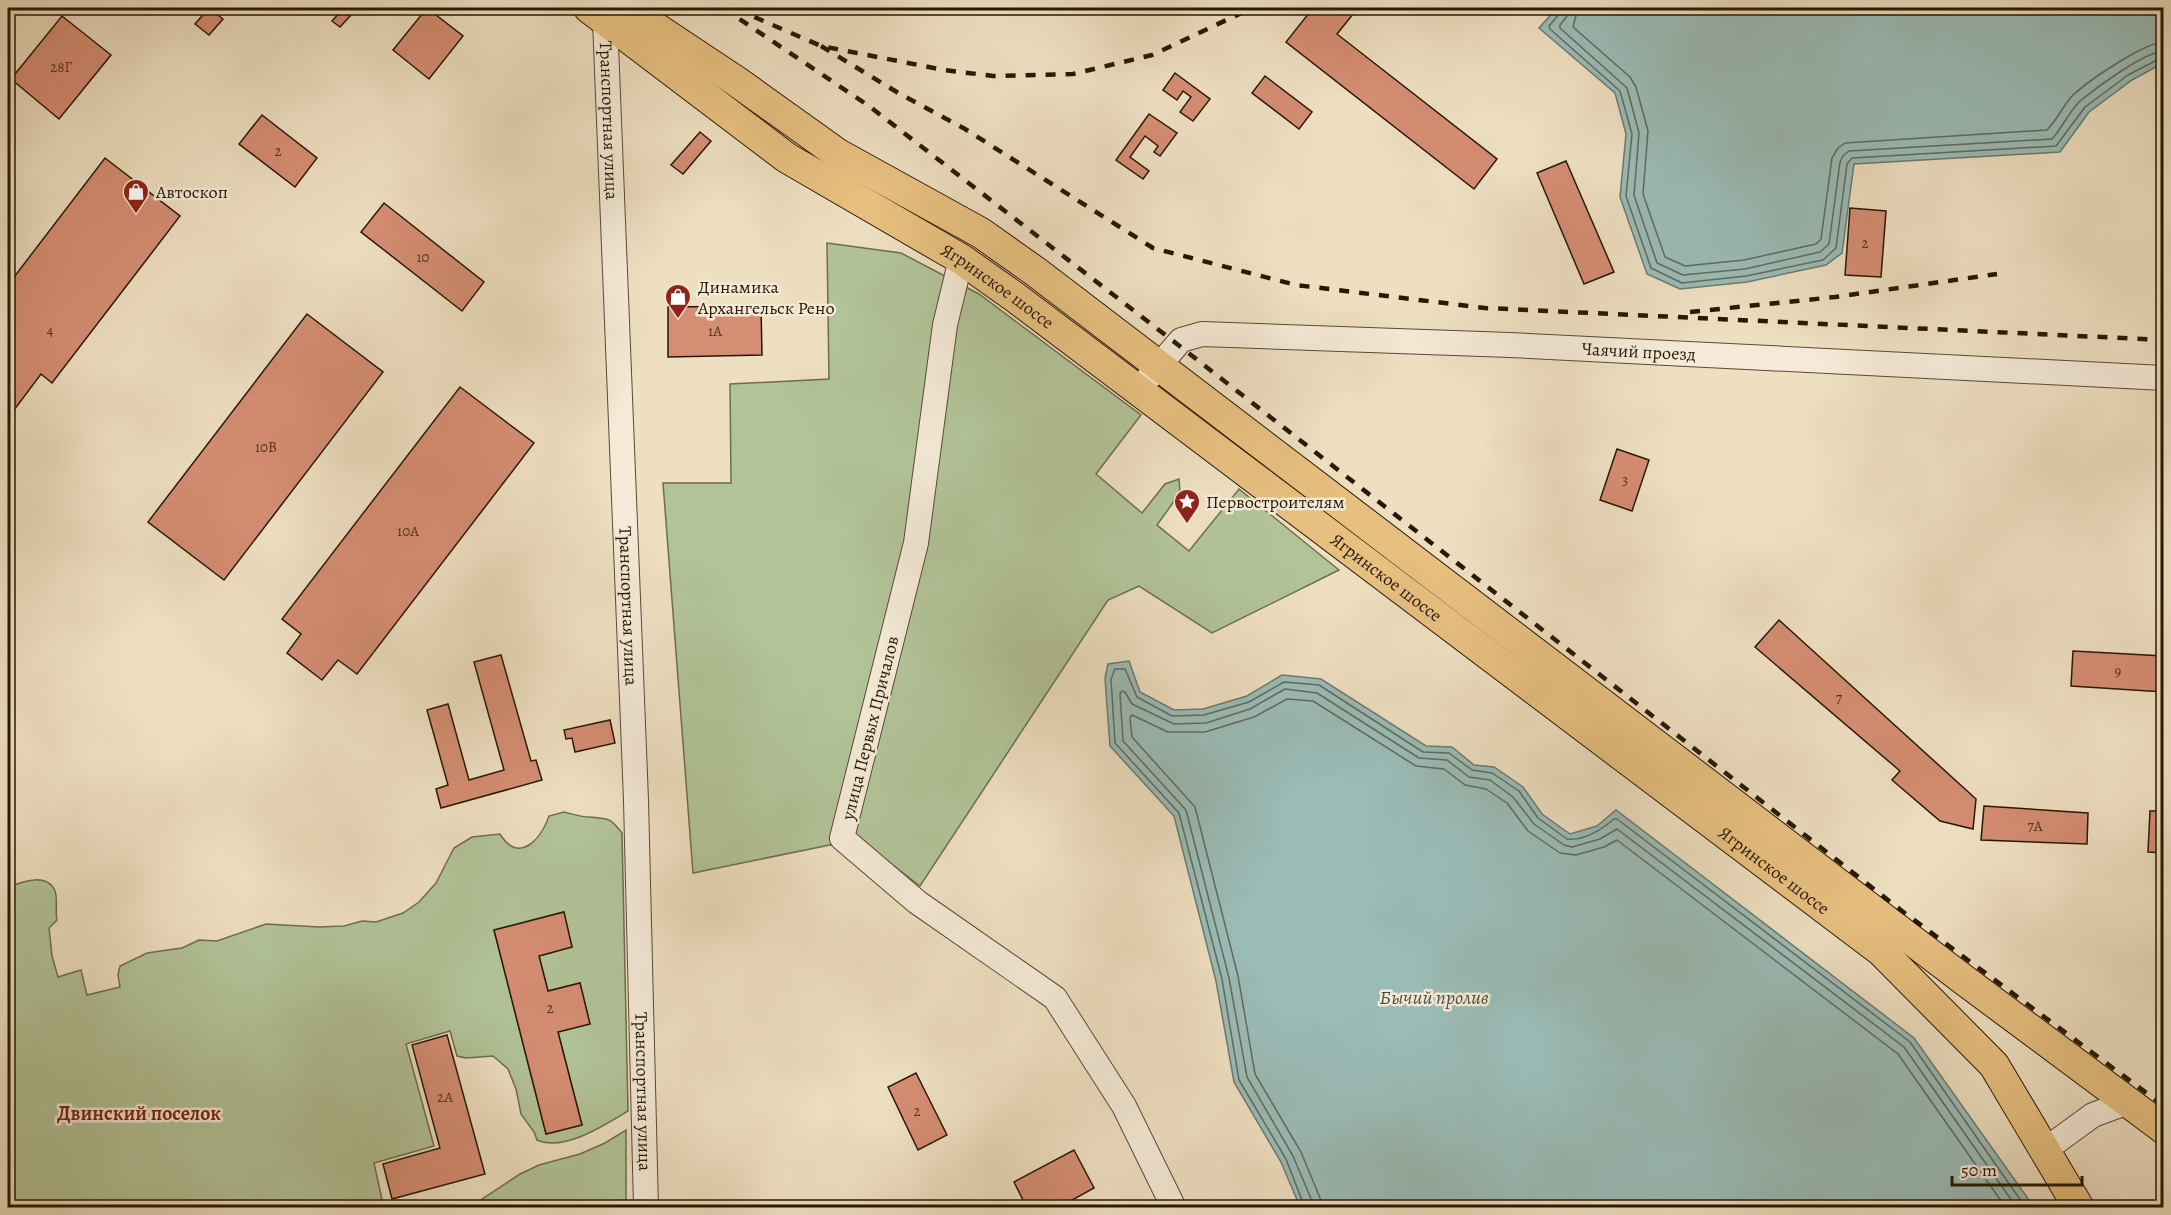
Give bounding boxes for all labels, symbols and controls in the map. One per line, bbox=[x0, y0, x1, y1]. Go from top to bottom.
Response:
street label: Транспортная улица bbox=[594, 40, 624, 201]
house number: 28Г bbox=[50, 57, 73, 77]
house number: 2 bbox=[274, 141, 282, 161]
shop icon: Автоскоп bbox=[121, 177, 151, 215]
place label: Автоскоп bbox=[155, 180, 228, 204]
house number: 2 bbox=[1861, 233, 1869, 253]
street label: Ягринское шоссе bbox=[936, 238, 1059, 335]
house number: 10 bbox=[416, 247, 430, 267]
place label: Динамика Архангельск Рено bbox=[697, 275, 835, 320]
shop icon: Динамика Архангельск Рено bbox=[663, 282, 693, 320]
house number: 4 bbox=[47, 320, 54, 340]
house number: 1А bbox=[708, 321, 722, 341]
street label: Чаячий проезд bbox=[1581, 337, 1697, 366]
house number: 10В bbox=[255, 437, 277, 457]
house number: 3 bbox=[1622, 470, 1628, 490]
place icon: Первостроителям bbox=[1172, 487, 1202, 525]
place label: Первостроителям bbox=[1206, 490, 1345, 514]
house number: 10А bbox=[397, 521, 419, 541]
street label: Транспортная улица bbox=[613, 526, 643, 687]
street label: Ягринское шоссе bbox=[1326, 528, 1447, 627]
street label: улица Первых Причалов bbox=[835, 633, 904, 824]
house number: 9 bbox=[2115, 661, 2122, 681]
house number: 7 bbox=[1836, 688, 1843, 708]
house number: 7А bbox=[2027, 816, 2043, 836]
street label: Ягринское шоссе bbox=[1714, 821, 1835, 920]
water label: Бычий пролив bbox=[1379, 984, 1489, 1011]
house number: 2 bbox=[546, 998, 554, 1018]
street label: Транспортная улица bbox=[629, 1012, 657, 1172]
house number: 2А bbox=[437, 1087, 453, 1107]
district label: Двинский поселок bbox=[57, 1100, 221, 1127]
house number: 2 bbox=[913, 1101, 921, 1121]
scale bar bbox=[1952, 1149, 2082, 1187]
text: 50 m bbox=[1961, 1158, 1997, 1182]

